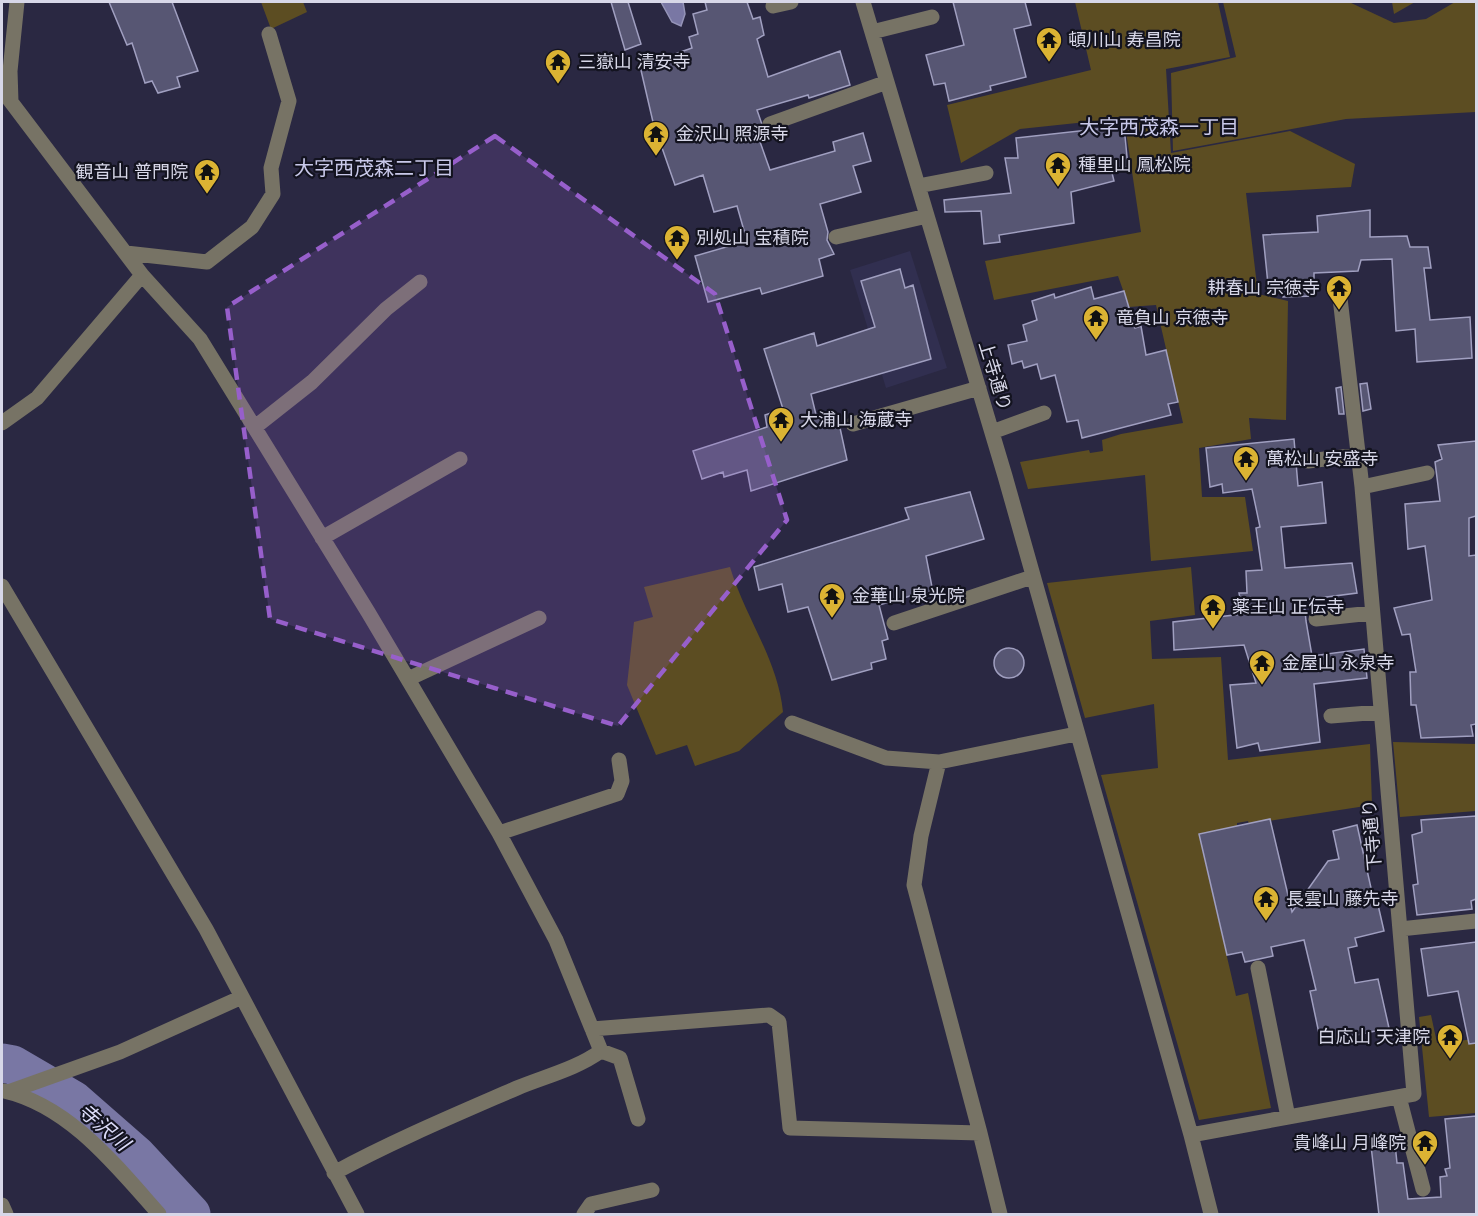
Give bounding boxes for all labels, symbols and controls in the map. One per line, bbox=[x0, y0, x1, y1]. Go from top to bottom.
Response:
temple icon: 頓川山 寿昌院 bbox=[1034, 25, 1064, 63]
place label: 頓川山 寿昌院 bbox=[1068, 29, 1180, 50]
temple icon: 三嶽山 清安寺 bbox=[543, 47, 573, 85]
place label: 三嶽山 清安寺 bbox=[578, 51, 690, 72]
district label: 大字西茂森一丁目 bbox=[1079, 115, 1239, 139]
temple icon: 金沢山 照源寺 bbox=[641, 119, 671, 157]
place label: 金沢山 照源寺 bbox=[676, 123, 788, 144]
temple icon: 種里山 鳳松院 bbox=[1043, 150, 1073, 188]
place label: 種里山 鳳松院 bbox=[1078, 154, 1190, 175]
district label: 大字西茂森二丁目 bbox=[294, 156, 454, 180]
temple icon: 観音山 普門院 bbox=[192, 157, 222, 195]
place label: 観音山 普門院 bbox=[76, 161, 188, 182]
temple icon: 別処山 宝積院 bbox=[662, 223, 692, 261]
place label: 別処山 宝積院 bbox=[696, 227, 808, 248]
temple icon: 耕春山 宗徳寺 bbox=[1324, 273, 1354, 311]
place label: 耕春山 宗徳寺 bbox=[1208, 277, 1320, 298]
temple icon: 竜負山 京徳寺 bbox=[1081, 303, 1111, 341]
place label: 竜負山 京徳寺 bbox=[1116, 307, 1228, 328]
street label: 上寺通り bbox=[975, 338, 1016, 413]
temple icon: 大浦山 海蔵寺 bbox=[766, 405, 796, 443]
place label: 大浦山 海蔵寺 bbox=[800, 409, 912, 430]
temple icon: 萬松山 安盛寺 bbox=[1231, 444, 1261, 482]
place label: 萬松山 安盛寺 bbox=[1266, 448, 1378, 469]
temple icon: 金華山 泉光院 bbox=[817, 581, 847, 619]
place label: 金華山 泉光院 bbox=[852, 585, 964, 606]
temple icon: 薬王山 正伝寺 bbox=[1198, 592, 1228, 630]
place label: 薬王山 正伝寺 bbox=[1232, 596, 1344, 617]
temple icon: 金屋山 永泉寺 bbox=[1247, 648, 1277, 686]
place label: 金屋山 永泉寺 bbox=[1282, 652, 1394, 673]
street label: 下寺通り bbox=[1358, 798, 1385, 872]
temple icon: 長雲山 藤先寺 bbox=[1251, 884, 1281, 922]
place label: 長雲山 藤先寺 bbox=[1286, 888, 1398, 909]
temple icon: 白応山 天津院 bbox=[1435, 1022, 1465, 1060]
place label: 白応山 天津院 bbox=[1318, 1026, 1430, 1047]
water label: 寺沢川 bbox=[73, 1098, 136, 1157]
temple icon: 貴峰山 月峰院 bbox=[1410, 1128, 1440, 1166]
place label: 貴峰山 月峰院 bbox=[1294, 1132, 1406, 1153]

